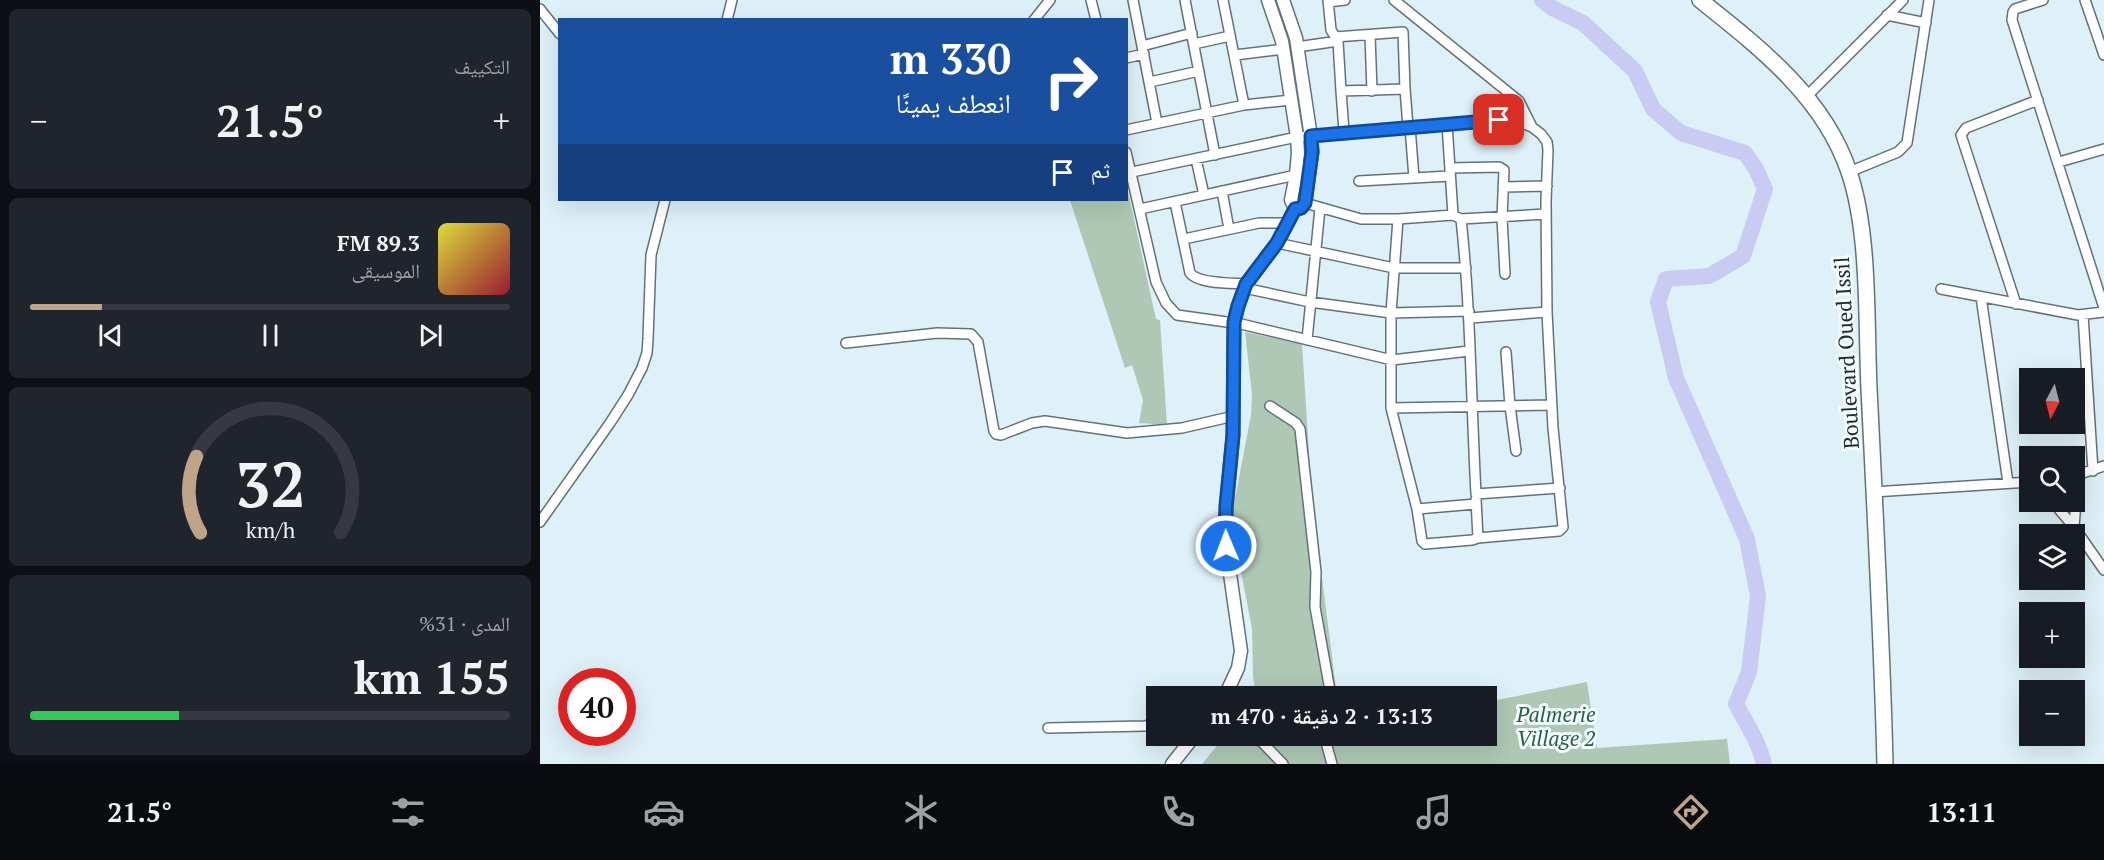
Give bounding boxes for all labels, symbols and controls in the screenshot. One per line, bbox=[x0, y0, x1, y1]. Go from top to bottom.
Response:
text: 330 m bbox=[890, 30, 1011, 86]
icon: right bbox=[1032, 42, 1110, 120]
text: التكييف bbox=[454, 53, 510, 80]
text: انعطف يمينًا bbox=[896, 85, 1011, 121]
text: 21.5° bbox=[216, 90, 324, 150]
pin bbox=[1473, 94, 1524, 145]
text: − bbox=[30, 99, 48, 142]
text: + bbox=[492, 99, 510, 142]
icon: arrive bbox=[1482, 103, 1515, 136]
text: ثم bbox=[1091, 155, 1110, 184]
icon: arrive bbox=[1046, 156, 1079, 189]
text: 89.3 FM bbox=[337, 228, 420, 257]
street label: Boulevard Oued Issil bbox=[1827, 256, 1865, 450]
text: الموسيقى bbox=[352, 257, 420, 284]
icon: previous bbox=[94, 319, 127, 352]
icon: pause bbox=[254, 319, 287, 352]
icon: next bbox=[414, 319, 447, 352]
north arrow bbox=[2019, 368, 2085, 434]
map controls bbox=[2019, 368, 2085, 746]
text: 32 bbox=[235, 443, 305, 526]
button: search bbox=[2019, 446, 2085, 512]
position arrow bbox=[1194, 514, 1258, 578]
text: km/h bbox=[245, 517, 295, 545]
button: layers bbox=[2019, 524, 2085, 590]
button: + bbox=[2019, 602, 2085, 668]
text: المدى · 31% bbox=[419, 610, 510, 637]
text: 155 km bbox=[354, 647, 510, 707]
speed limit sign: 40 bbox=[558, 668, 636, 746]
button: − bbox=[2019, 680, 2085, 746]
park label: Palmerie Village 2 bbox=[1516, 700, 1596, 752]
text: 13:13 · 2 دقيقة · 470 m bbox=[1210, 701, 1433, 730]
icon: filters bbox=[387, 791, 429, 833]
icon: car bbox=[643, 791, 685, 833]
icon: climate bbox=[900, 791, 942, 833]
icon: phone bbox=[1157, 791, 1199, 833]
icon: music bbox=[1413, 791, 1455, 833]
icon: directions bbox=[1670, 791, 1712, 833]
text: 21.5° bbox=[107, 794, 172, 830]
text: 13:11 bbox=[1926, 794, 1997, 830]

